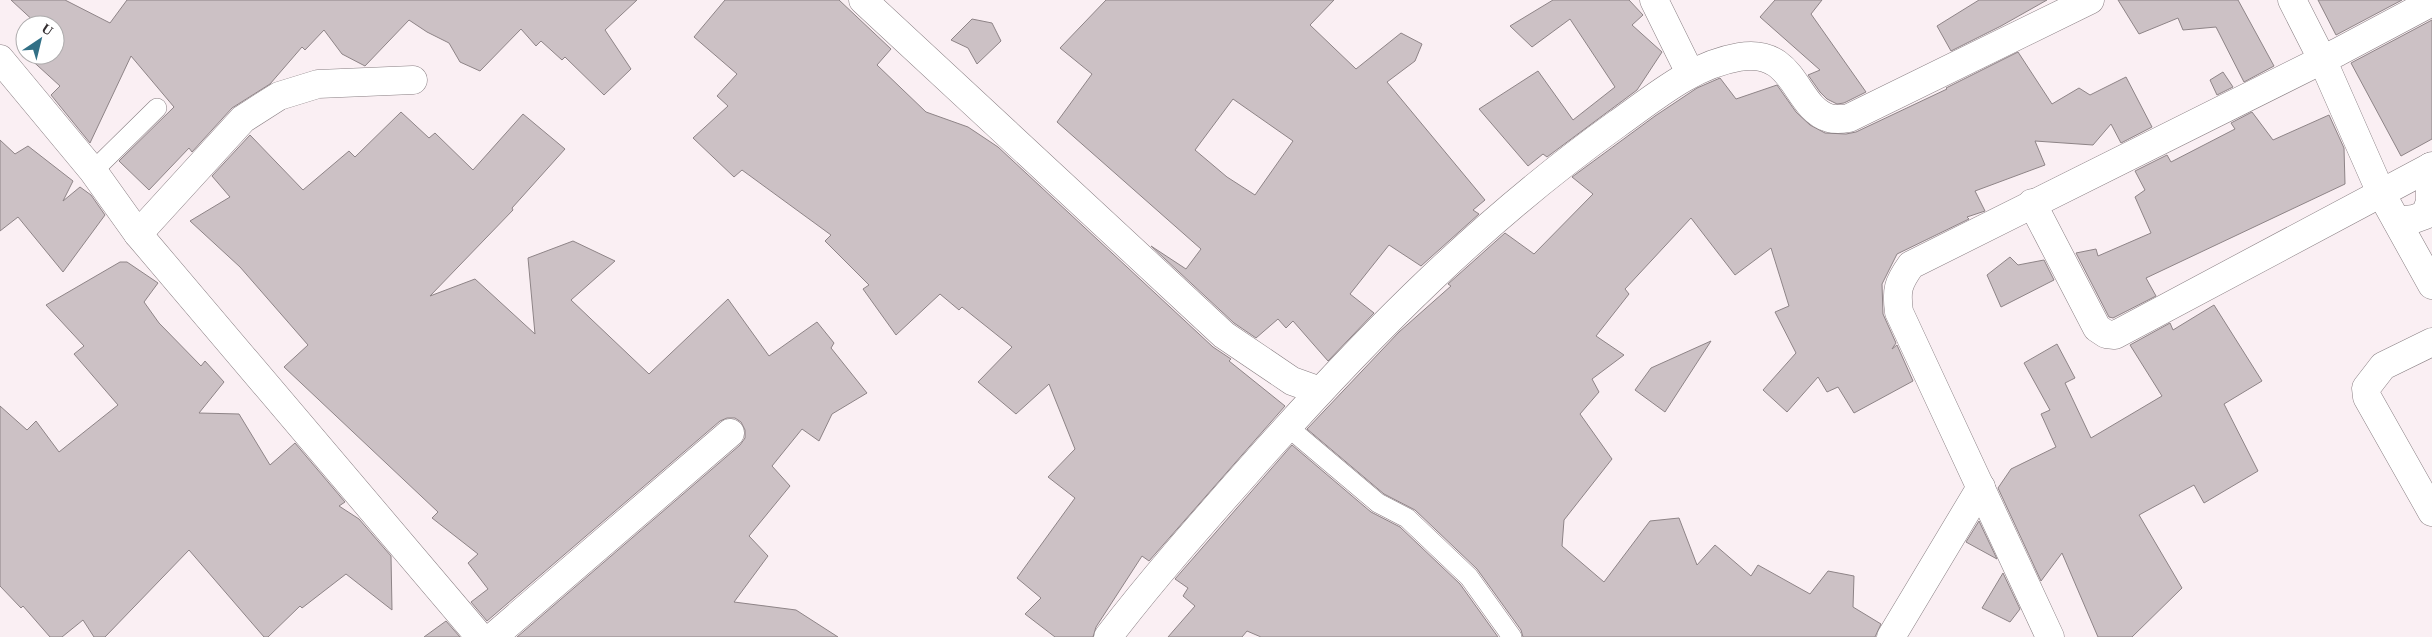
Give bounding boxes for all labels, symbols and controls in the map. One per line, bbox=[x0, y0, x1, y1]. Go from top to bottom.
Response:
north arrow bbox=[15, 15, 65, 65]
text: U bbox=[39, 21, 56, 39]

